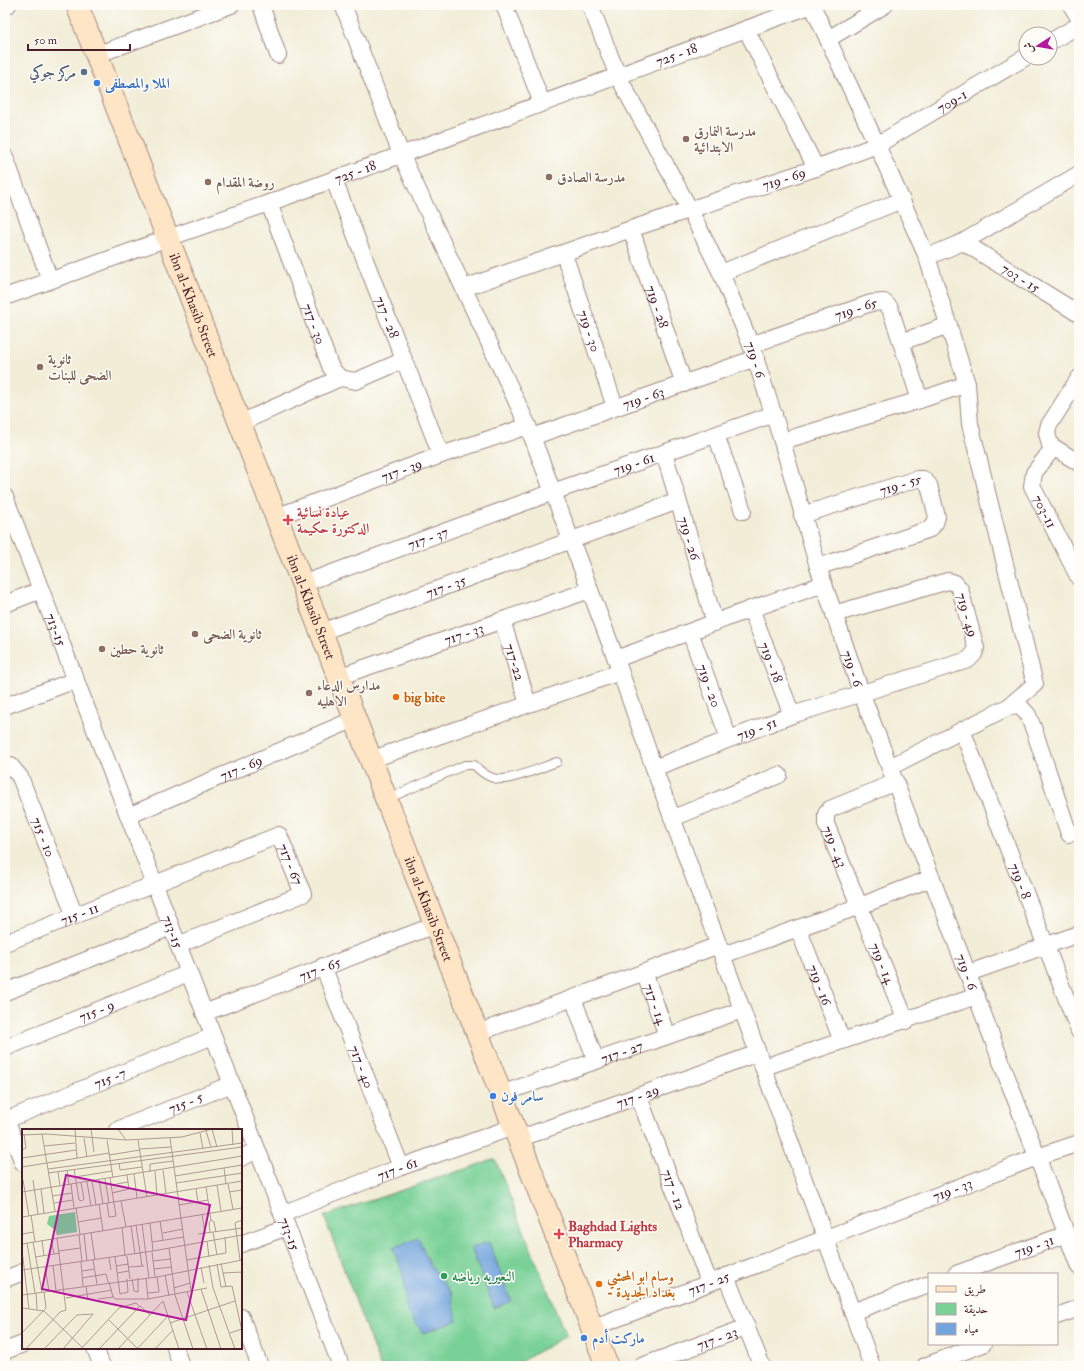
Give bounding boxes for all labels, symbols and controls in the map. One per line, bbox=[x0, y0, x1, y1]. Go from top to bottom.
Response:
scale bar bbox=[28, 26, 130, 52]
north arrow bbox=[1018, 26, 1058, 66]
text: 50 m bbox=[34, 33, 58, 48]
street label: 725 - 18 bbox=[653, 39, 700, 70]
text: ش bbox=[1021, 41, 1036, 55]
place label: مركز جوكي bbox=[29, 64, 76, 84]
marker: مركز جوكي bbox=[79, 67, 89, 77]
place label: الملا والمصطفى bbox=[104, 75, 170, 94]
marker: الملا والمصطفى bbox=[92, 78, 102, 88]
street label: 709-1 bbox=[934, 85, 970, 116]
place label: مدرسة النمارق الابتدائية bbox=[694, 123, 756, 156]
marker: مدرسة النمارق الابتدائية bbox=[681, 134, 691, 144]
street label: 725 - 18 bbox=[332, 156, 379, 187]
street label: 719 - 69 bbox=[760, 164, 808, 194]
place label: مدرسة الصادق bbox=[557, 169, 626, 186]
marker: مدرسة الصادق bbox=[544, 172, 554, 182]
place label: روضة المقدام bbox=[216, 174, 275, 195]
marker: روضة المقدام bbox=[203, 177, 213, 187]
street label: ibn al-Khasib Street bbox=[166, 250, 222, 360]
street label: 703 - 15 bbox=[998, 260, 1044, 297]
street label: 719 - 28 bbox=[642, 283, 673, 331]
street label: 717 - 28 bbox=[372, 294, 403, 341]
street label: 719 - 65 bbox=[832, 294, 878, 324]
street label: 717 - 30 bbox=[299, 301, 330, 347]
street label: 719 - 30 bbox=[575, 308, 604, 354]
street label: 719 - 6 bbox=[742, 339, 770, 381]
place label: ثانوية الضحى للبنات bbox=[48, 351, 112, 385]
marker: ثانوية الضحى للبنات bbox=[35, 362, 45, 372]
street label: 719 - 63 bbox=[620, 383, 666, 413]
street label: 719 - 61 bbox=[611, 448, 657, 479]
street label: 717 - 39 bbox=[379, 454, 424, 485]
street label: 719 - 55 bbox=[877, 471, 922, 499]
street label: 703-11 bbox=[1029, 492, 1060, 531]
place label: عيادة نسائية الدكتورة حكيمة bbox=[297, 504, 369, 537]
marker: عيادة نسائية الدكتورة حكيمة bbox=[282, 514, 294, 526]
street label: 719 - 26 bbox=[675, 514, 704, 563]
street label: 717 - 37 bbox=[405, 523, 451, 553]
street label: ibn al-Khasib Street bbox=[283, 552, 340, 662]
street label: 717 - 35 bbox=[424, 571, 469, 601]
street label: 719 - 49 bbox=[953, 591, 981, 639]
street label: 713-15 bbox=[42, 611, 71, 649]
street label: 717 - 33 bbox=[442, 619, 486, 648]
place label: ثانوية الضحى bbox=[203, 626, 262, 644]
marker: ثانوية الضحى bbox=[190, 629, 200, 639]
street label: 719 - 18 bbox=[756, 640, 787, 685]
place label: ثانوية حطين bbox=[110, 641, 164, 658]
street label: 717-22 bbox=[501, 641, 529, 683]
marker: ثانوية حطين bbox=[97, 644, 107, 654]
street label: 719 - 6 bbox=[839, 648, 867, 690]
street label: 719 - 20 bbox=[694, 662, 725, 709]
place label: مدارس الدعاء الاهليه bbox=[317, 677, 380, 710]
marker: مدارس الدعاء الاهليه bbox=[304, 688, 314, 698]
place label: big bite bbox=[403, 689, 445, 707]
marker: big bite bbox=[391, 692, 401, 702]
street label: 719 - 51 bbox=[734, 713, 779, 744]
street label: 717 - 69 bbox=[218, 751, 265, 784]
street label: 715 - 10 bbox=[28, 814, 59, 859]
street label: 719 - 43 bbox=[819, 823, 851, 870]
street label: 717 - 67 bbox=[275, 841, 307, 888]
street label: ibn al-Khasib Street bbox=[401, 854, 457, 964]
street label: 719 - 8 bbox=[1006, 861, 1035, 902]
street label: 715 - 11 bbox=[58, 899, 101, 929]
street label: 713-15 bbox=[159, 913, 187, 951]
street label: 719 - 14 bbox=[867, 940, 899, 988]
street label: 719 - 6 bbox=[952, 951, 982, 993]
street label: 717 - 65 bbox=[297, 953, 344, 984]
street label: 719 - 16 bbox=[805, 962, 836, 1009]
street label: 717 - 14 bbox=[640, 981, 671, 1028]
street label: 715 - 9 bbox=[77, 996, 117, 1025]
street label: 717 - 27 bbox=[599, 1037, 646, 1067]
street label: 717 - 40 bbox=[346, 1043, 378, 1090]
street label: 715 -7 bbox=[91, 1064, 129, 1092]
street label: 717 - 29 bbox=[614, 1081, 661, 1112]
street label: 715 - 5 bbox=[166, 1088, 206, 1117]
place label: سامر فون bbox=[501, 1088, 544, 1106]
marker: سامر فون bbox=[488, 1091, 498, 1101]
inset map bbox=[22, 1129, 242, 1349]
street label: 717 - 61 bbox=[375, 1153, 420, 1184]
street label: 717 - 12 bbox=[659, 1167, 689, 1212]
street label: 719 - 33 bbox=[930, 1174, 975, 1205]
street label: 713-15 bbox=[276, 1215, 304, 1253]
place label: Baghdad Lights Pharmacy bbox=[568, 1218, 657, 1252]
marker: Baghdad Lights Pharmacy bbox=[553, 1228, 565, 1240]
street label: 719 - 31 bbox=[1012, 1231, 1056, 1261]
street label: 717 - 25 bbox=[686, 1267, 733, 1299]
place label: النعيريه رياضه bbox=[452, 1268, 515, 1285]
place label: وسام ابو المحشي - بغداد الجديدة bbox=[607, 1268, 676, 1301]
marker: النعيريه رياضه bbox=[439, 1271, 449, 1281]
legend bbox=[928, 1273, 1058, 1345]
marker: وسام ابو المحشي - بغداد الجديدة bbox=[594, 1279, 604, 1289]
text: طريق bbox=[964, 1282, 986, 1297]
text: حديقة bbox=[964, 1302, 988, 1317]
text: مياه bbox=[964, 1322, 979, 1337]
street label: 717 - 23 bbox=[694, 1323, 740, 1353]
place label: ماركت أدم bbox=[592, 1328, 645, 1351]
marker: ماركت أدم bbox=[579, 1333, 589, 1343]

